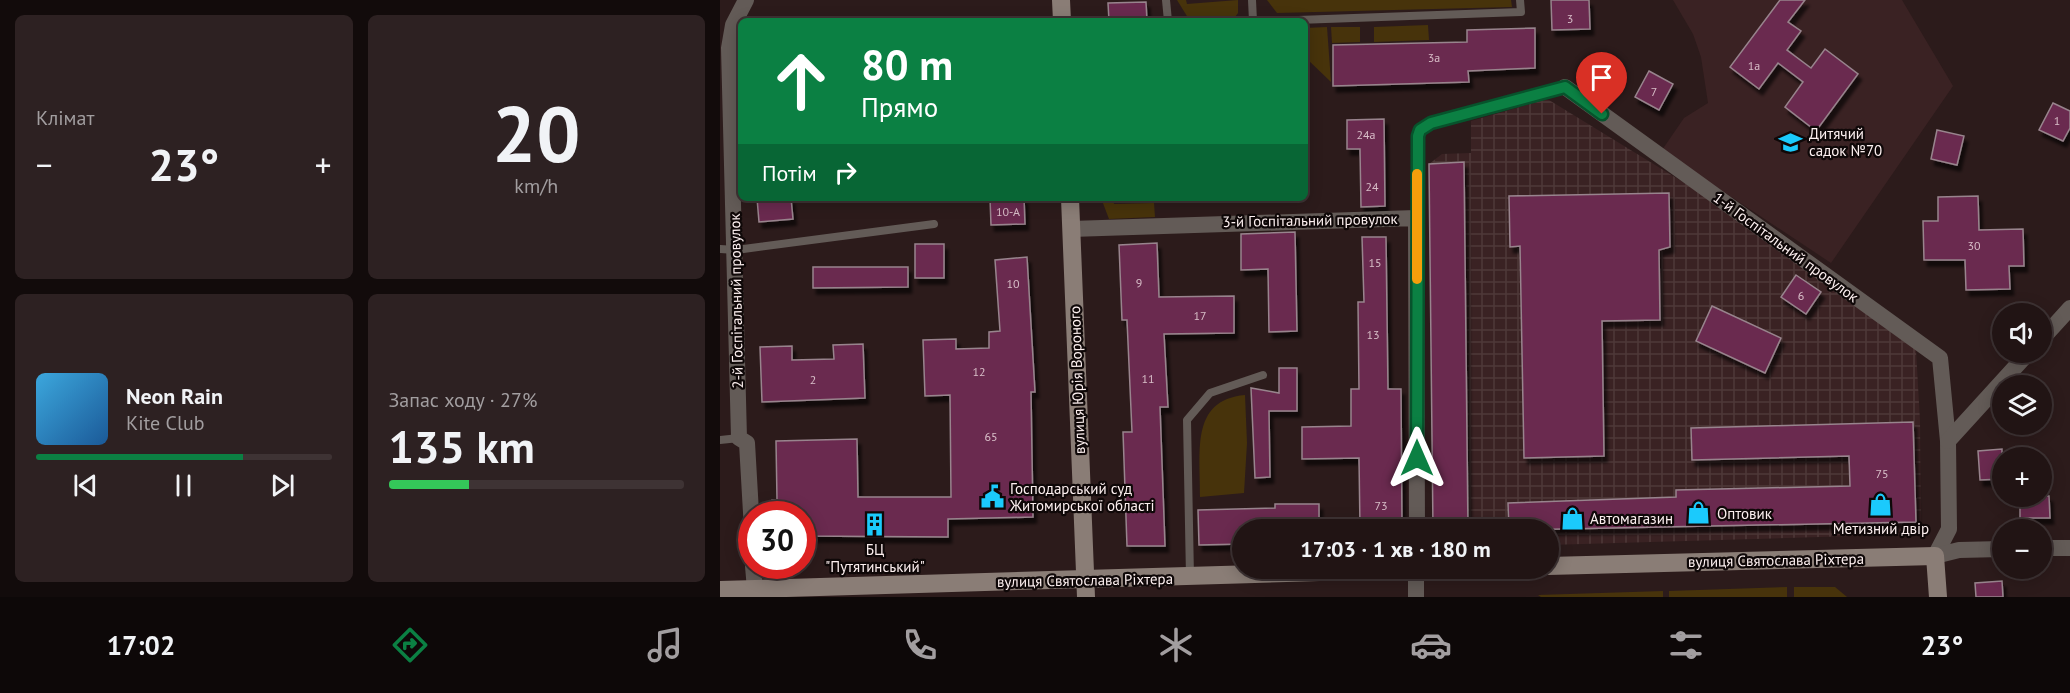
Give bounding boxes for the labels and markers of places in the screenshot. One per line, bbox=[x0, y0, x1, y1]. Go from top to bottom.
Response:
pin bbox=[1576, 52, 1627, 114]
place label: Дитячий садок №70 bbox=[1809, 124, 1882, 160]
school or university icon: Дитячий садок №70 bbox=[1778, 129, 1804, 155]
place label: Господарський суд Житомирської області bbox=[1009, 479, 1154, 515]
public building icon: Господарський суд Житомирської області bbox=[979, 484, 1005, 510]
shop icon: Метизний двір bbox=[1868, 491, 1894, 517]
shop icon: Оптовик bbox=[1686, 500, 1712, 526]
place label: Оптовик bbox=[1717, 504, 1773, 523]
shop icon: Автомагазин bbox=[1559, 505, 1585, 531]
place label: Автомагазин bbox=[1590, 509, 1673, 528]
building icon: БЦ "Путятинський" bbox=[862, 512, 888, 538]
place label: Метизний двір bbox=[1833, 519, 1929, 538]
place label: БЦ "Путятинський" bbox=[825, 540, 925, 576]

